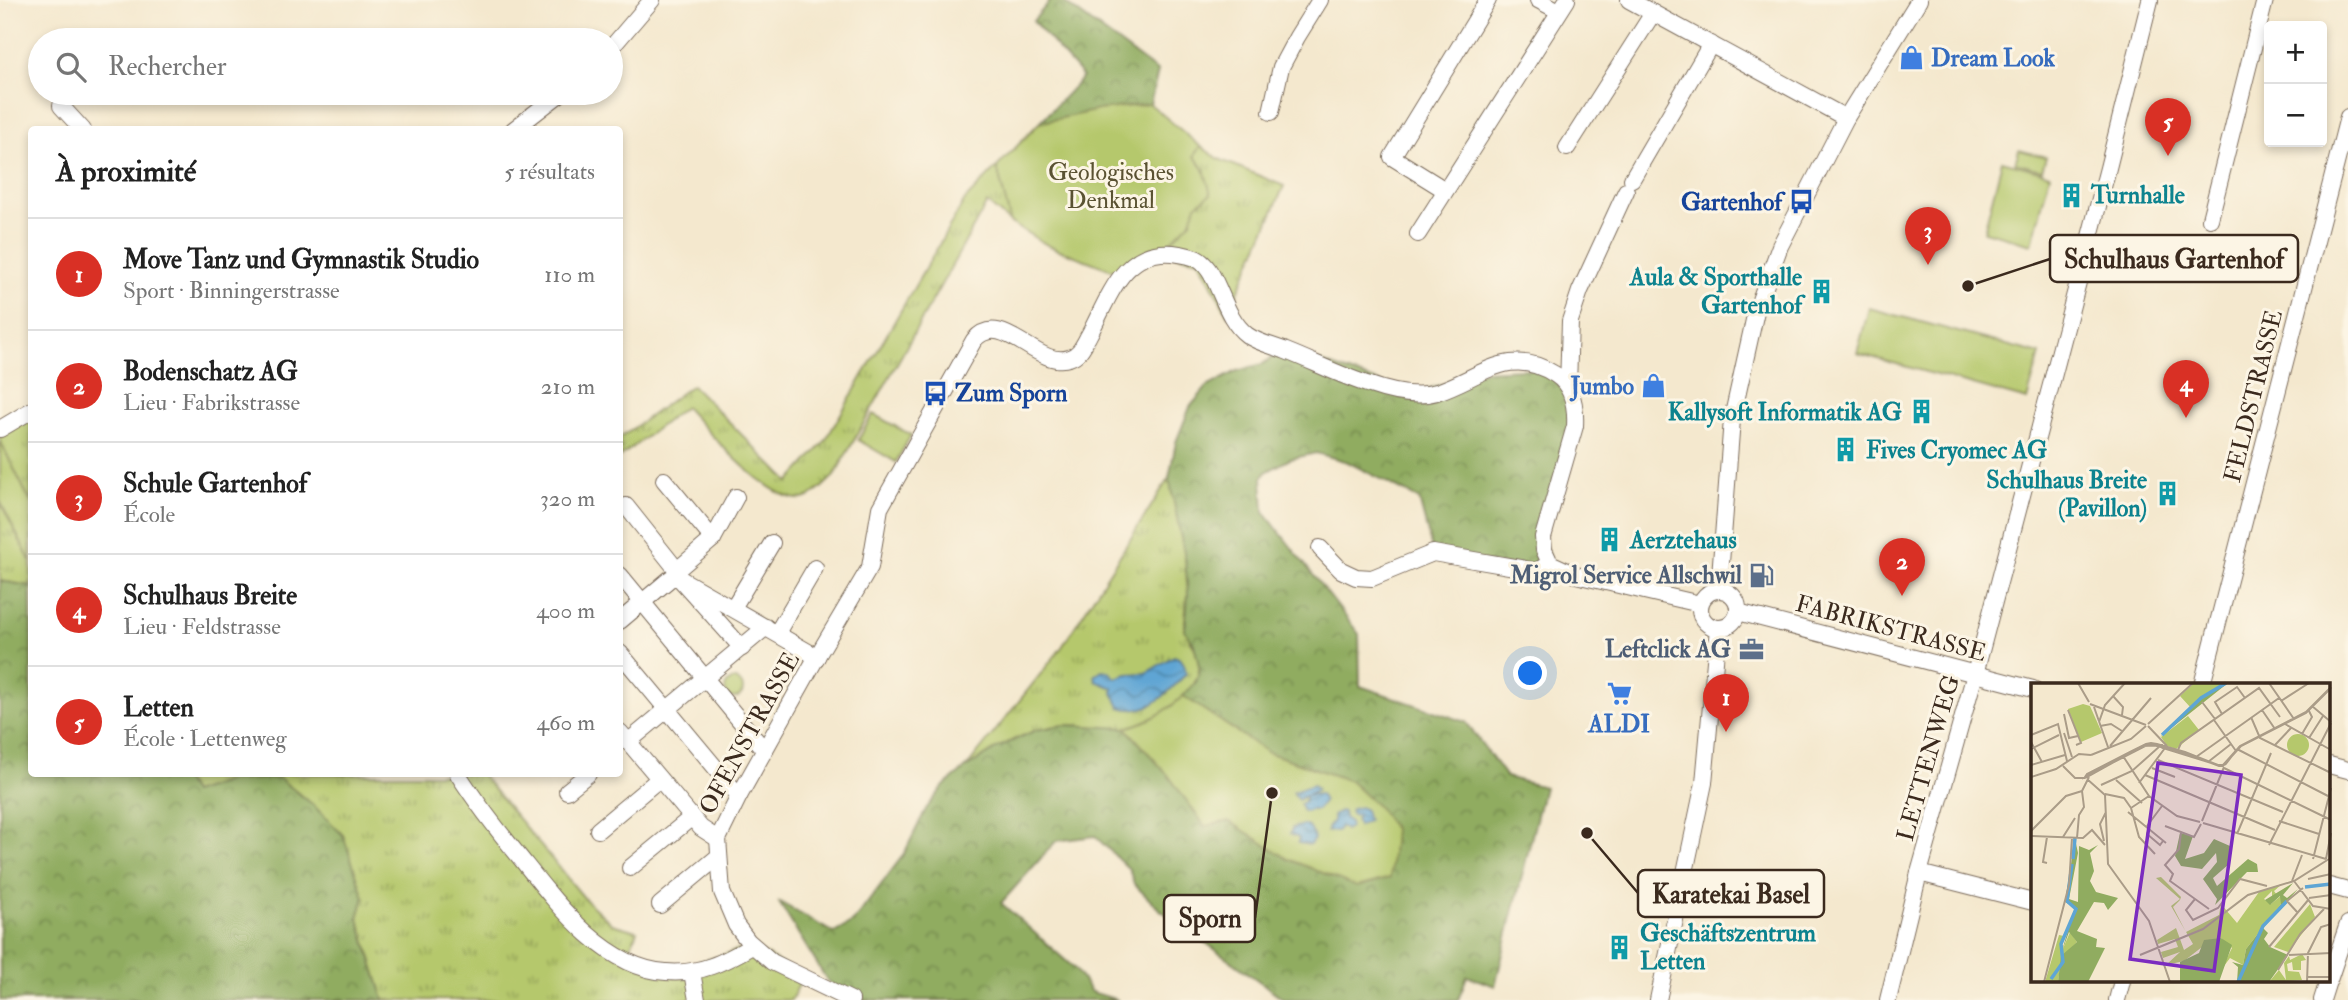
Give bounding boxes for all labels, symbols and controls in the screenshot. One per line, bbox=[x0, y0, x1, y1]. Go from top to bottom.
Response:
map controls bbox=[2264, 21, 2327, 147]
button: + bbox=[2264, 21, 2327, 84]
search box bbox=[28, 28, 623, 105]
place label: Dream Look bbox=[1931, 43, 2056, 74]
shop icon: Dream Look bbox=[1897, 44, 1925, 72]
icon: search bbox=[52, 48, 90, 86]
text: Rechercher bbox=[108, 51, 227, 83]
button: − bbox=[2264, 84, 2327, 147]
pin: 5 bbox=[2145, 98, 2191, 156]
text: À proximité bbox=[56, 153, 196, 190]
text: 5 résultats bbox=[504, 157, 595, 186]
park label: Geologisches Denkmal bbox=[1048, 157, 1174, 216]
place label: Turnhalle bbox=[2090, 180, 2185, 211]
building icon: Turnhalle bbox=[2057, 181, 2085, 209]
place label: Gartenhof bbox=[1681, 187, 1786, 218]
bus stop icon: Gartenhof bbox=[1788, 188, 1816, 216]
pin: 3 bbox=[1905, 207, 1951, 265]
callout: Schulhaus Gartenhof bbox=[2050, 235, 2298, 282]
text: Move Tanz und Gymnastik Studio bbox=[123, 244, 479, 276]
text: Schulhaus Gartenhof bbox=[2064, 244, 2289, 276]
text: 1 bbox=[75, 260, 83, 289]
text: 110 m bbox=[544, 260, 595, 289]
place label: Aula & Sporthalle Gartenhof bbox=[1629, 262, 1806, 321]
text: Sport · Binningerstrasse bbox=[123, 276, 340, 305]
building icon: Aula & Sporthalle Gartenhof bbox=[1808, 277, 1836, 305]
street label: FELDSTRASSE bbox=[2217, 307, 2290, 486]
text: Bodenschatz AG bbox=[123, 356, 298, 388]
pin: 4 bbox=[2163, 360, 2209, 418]
place label: Jumbo bbox=[1570, 371, 1634, 402]
text: 2 bbox=[73, 372, 85, 401]
text: 210 m bbox=[541, 372, 595, 401]
shop icon: Jumbo bbox=[1640, 372, 1668, 400]
place label: Zum Sporn bbox=[955, 378, 1068, 409]
bus stop icon: Zum Sporn bbox=[921, 379, 949, 407]
text: Lieu · Fabrikstrasse bbox=[123, 388, 300, 417]
place label: Kallysoft Informatik AG bbox=[1668, 397, 1902, 428]
building icon: Kallysoft Informatik AG bbox=[1908, 398, 1936, 426]
place label: Fives Cryomec AG bbox=[1866, 435, 2047, 466]
building icon: Fives Cryomec AG bbox=[1832, 436, 1860, 464]
place label: Schulhaus Breite (Pavillon) bbox=[1986, 465, 2147, 524]
text: Schule Gartenhof bbox=[123, 468, 307, 500]
building icon: Schulhaus Breite (Pavillon) bbox=[2153, 480, 2181, 508]
text: 3 bbox=[75, 484, 83, 513]
text: 320 m bbox=[540, 484, 595, 513]
text: École bbox=[123, 500, 175, 529]
place label: Aerztehaus bbox=[1629, 525, 1737, 556]
building icon: Aerztehaus bbox=[1596, 526, 1624, 554]
pin: 2 bbox=[1879, 538, 1925, 596]
place label: Migrol Service Allschwil bbox=[1509, 560, 1743, 591]
fuel station icon: Migrol Service Allschwil bbox=[1748, 561, 1776, 589]
text: Schulhaus Breite bbox=[123, 580, 297, 612]
street label: FABRIKSTRASSE bbox=[1792, 588, 1990, 669]
text: 4 bbox=[73, 596, 85, 625]
text: 400 m bbox=[536, 596, 595, 625]
text: Lieu · Feldstrasse bbox=[123, 612, 281, 641]
place label: Leftclick AG bbox=[1605, 634, 1731, 665]
office icon: Leftclick AG bbox=[1737, 635, 1765, 663]
street label: OFENSTRASSE bbox=[692, 647, 807, 820]
your location bbox=[1513, 656, 1547, 690]
street label: LETTENWEG bbox=[1890, 671, 1967, 845]
pin: 1 bbox=[1703, 674, 1749, 732]
supermarket icon: ALDI bbox=[1605, 679, 1633, 707]
inset map bbox=[2031, 683, 2330, 982]
text: Letten bbox=[123, 692, 194, 724]
text: 5 bbox=[74, 708, 84, 737]
text: 460 m bbox=[537, 708, 595, 737]
place label: ALDI bbox=[1587, 709, 1650, 740]
text: École · Lettenweg bbox=[123, 724, 287, 753]
callout: Karatekai Basel bbox=[1638, 870, 1824, 917]
text: Karatekai Basel bbox=[1652, 879, 1810, 911]
callout: Sporn bbox=[1164, 895, 1255, 942]
text: Sporn bbox=[1178, 903, 1242, 936]
place label: Geschäftszentrum Letten bbox=[1640, 918, 1816, 977]
building icon: Geschäftszentrum Letten bbox=[1606, 933, 1634, 961]

